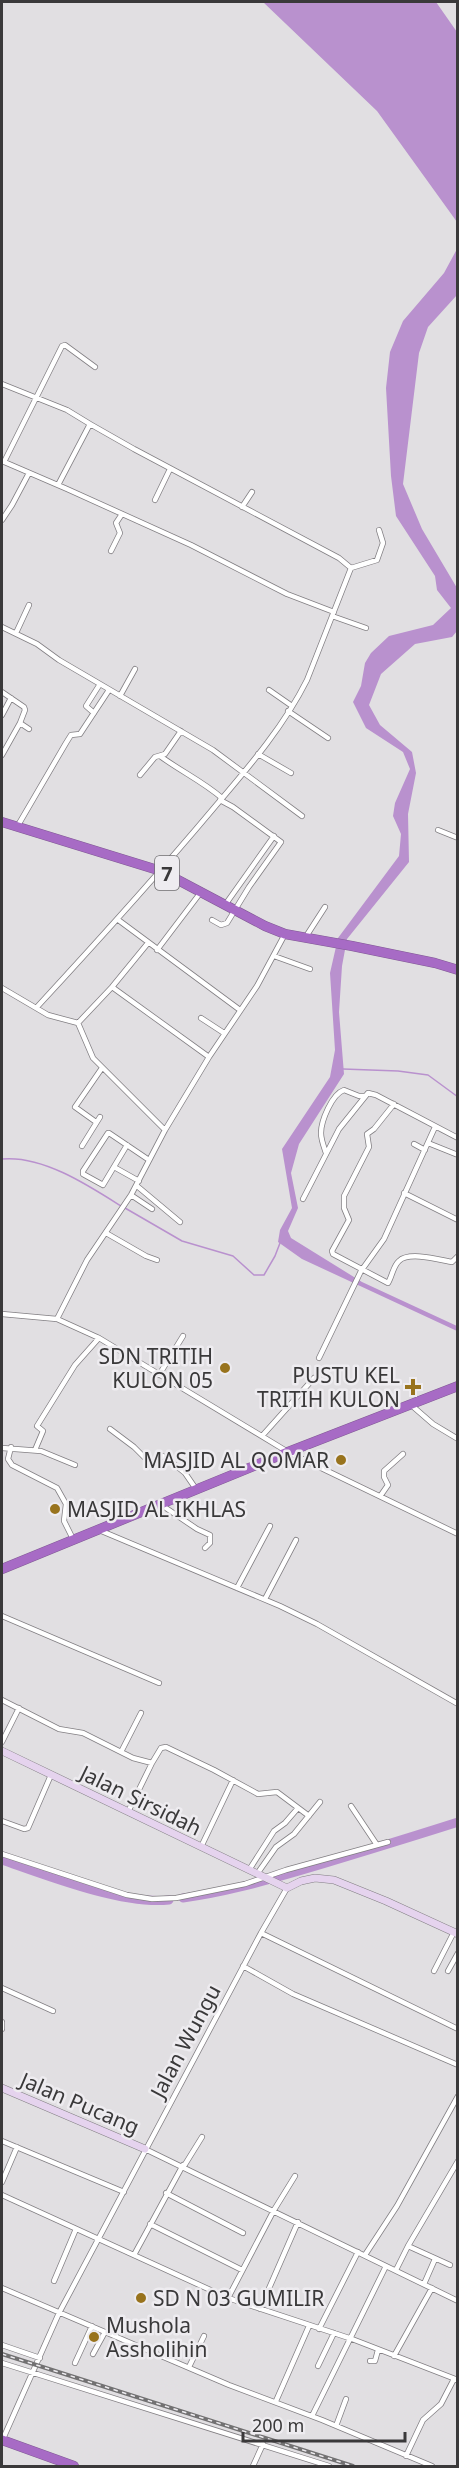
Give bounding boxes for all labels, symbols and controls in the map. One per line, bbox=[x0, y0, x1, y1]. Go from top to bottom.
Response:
road number: 7 bbox=[155, 856, 179, 890]
place label: SDN TRITIH KULON 05 bbox=[99, 1342, 213, 1394]
marker: SDN TRITIH KULON 05 bbox=[218, 1361, 232, 1375]
place label: PUSTU KEL TRITIH KULON bbox=[257, 1361, 400, 1413]
marker: PUSTU KEL TRITIH KULON bbox=[404, 1378, 422, 1396]
place label: MASJID AL QOMAR bbox=[143, 1446, 329, 1474]
marker: MASJID AL QOMAR bbox=[334, 1453, 348, 1467]
place label: MASJID AL IKHLAS bbox=[67, 1495, 246, 1523]
marker: MASJID AL IKHLAS bbox=[48, 1502, 62, 1516]
street label: Jalan Sirsidah bbox=[74, 1758, 206, 1841]
street label: Jalan Wungu bbox=[143, 1980, 227, 2104]
street label: Jalan Pucang bbox=[14, 2065, 144, 2141]
place label: SD N 03 GUMILIR bbox=[153, 2284, 324, 2312]
marker: SD N 03 GUMILIR bbox=[134, 2291, 148, 2305]
place label: Mushola Assholihin bbox=[106, 2311, 207, 2363]
marker: Mushola Assholihin bbox=[87, 2330, 101, 2344]
scale bar bbox=[243, 2405, 405, 2443]
text: 200 m bbox=[252, 2413, 304, 2437]

